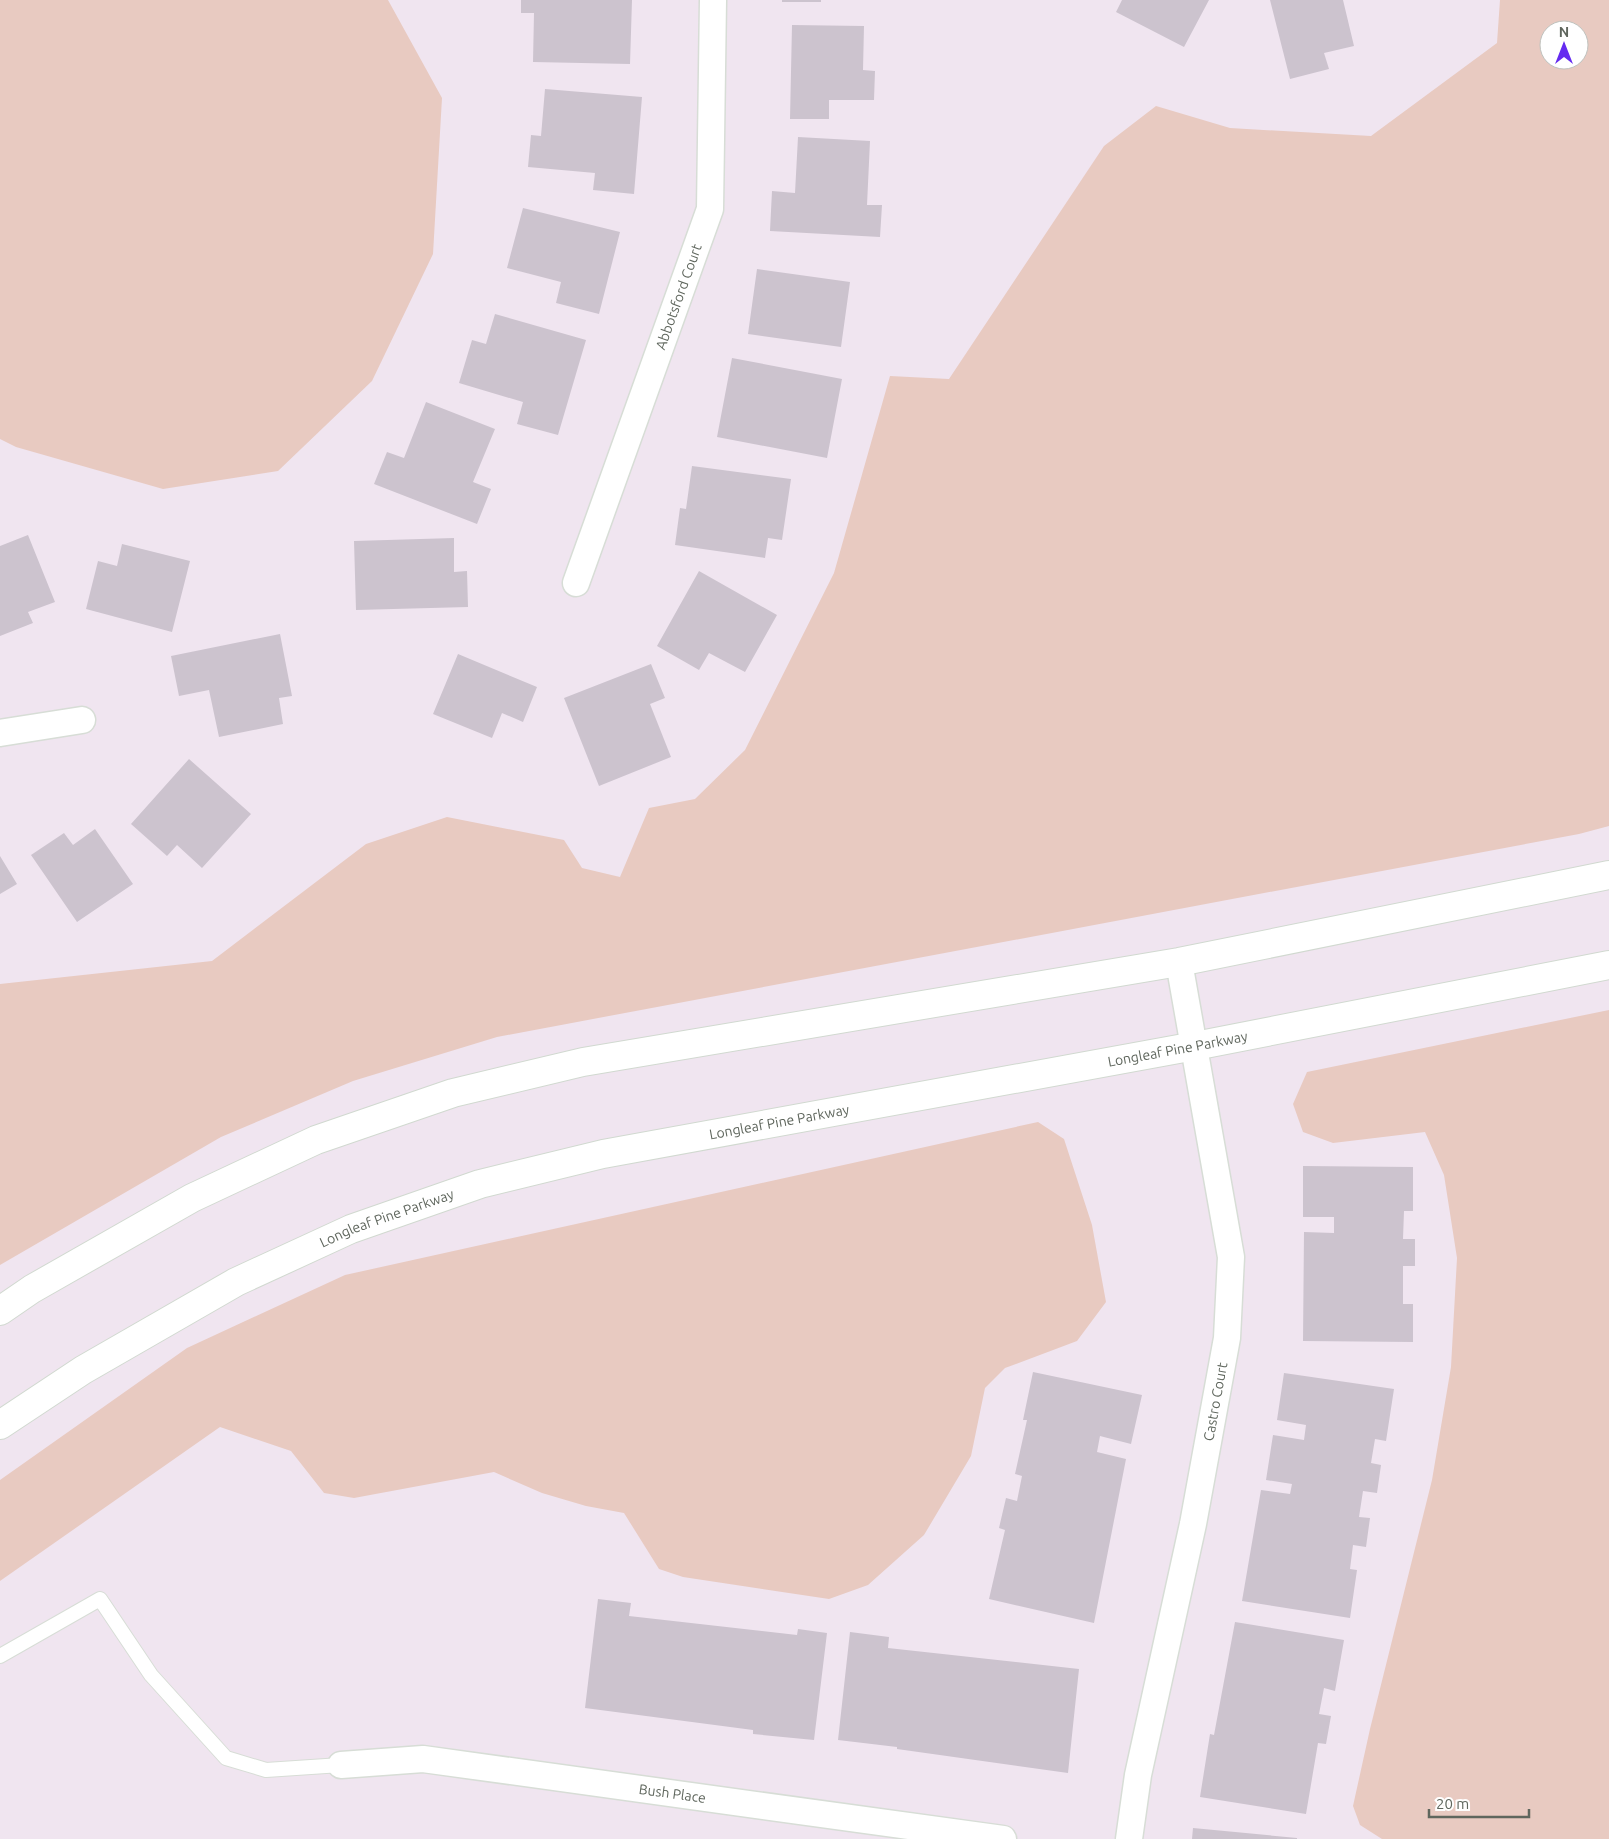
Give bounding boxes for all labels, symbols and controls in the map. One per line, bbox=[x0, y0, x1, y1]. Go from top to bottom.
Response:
north arrow bbox=[1539, 20, 1589, 70]
text: N bbox=[1559, 24, 1569, 40]
street label: Abbotsford Court bbox=[652, 241, 705, 352]
street label: Longleaf Pine Parkway bbox=[1106, 1028, 1249, 1070]
street label: Longleaf Pine Parkway bbox=[708, 1101, 851, 1142]
street label: Longleaf Pine Parkway bbox=[317, 1186, 456, 1250]
street label: Castro Court bbox=[1200, 1360, 1230, 1442]
street label: Bush Place bbox=[638, 1781, 707, 1806]
scale bar bbox=[1429, 1786, 1529, 1818]
text: 20 m bbox=[1436, 1795, 1469, 1812]

